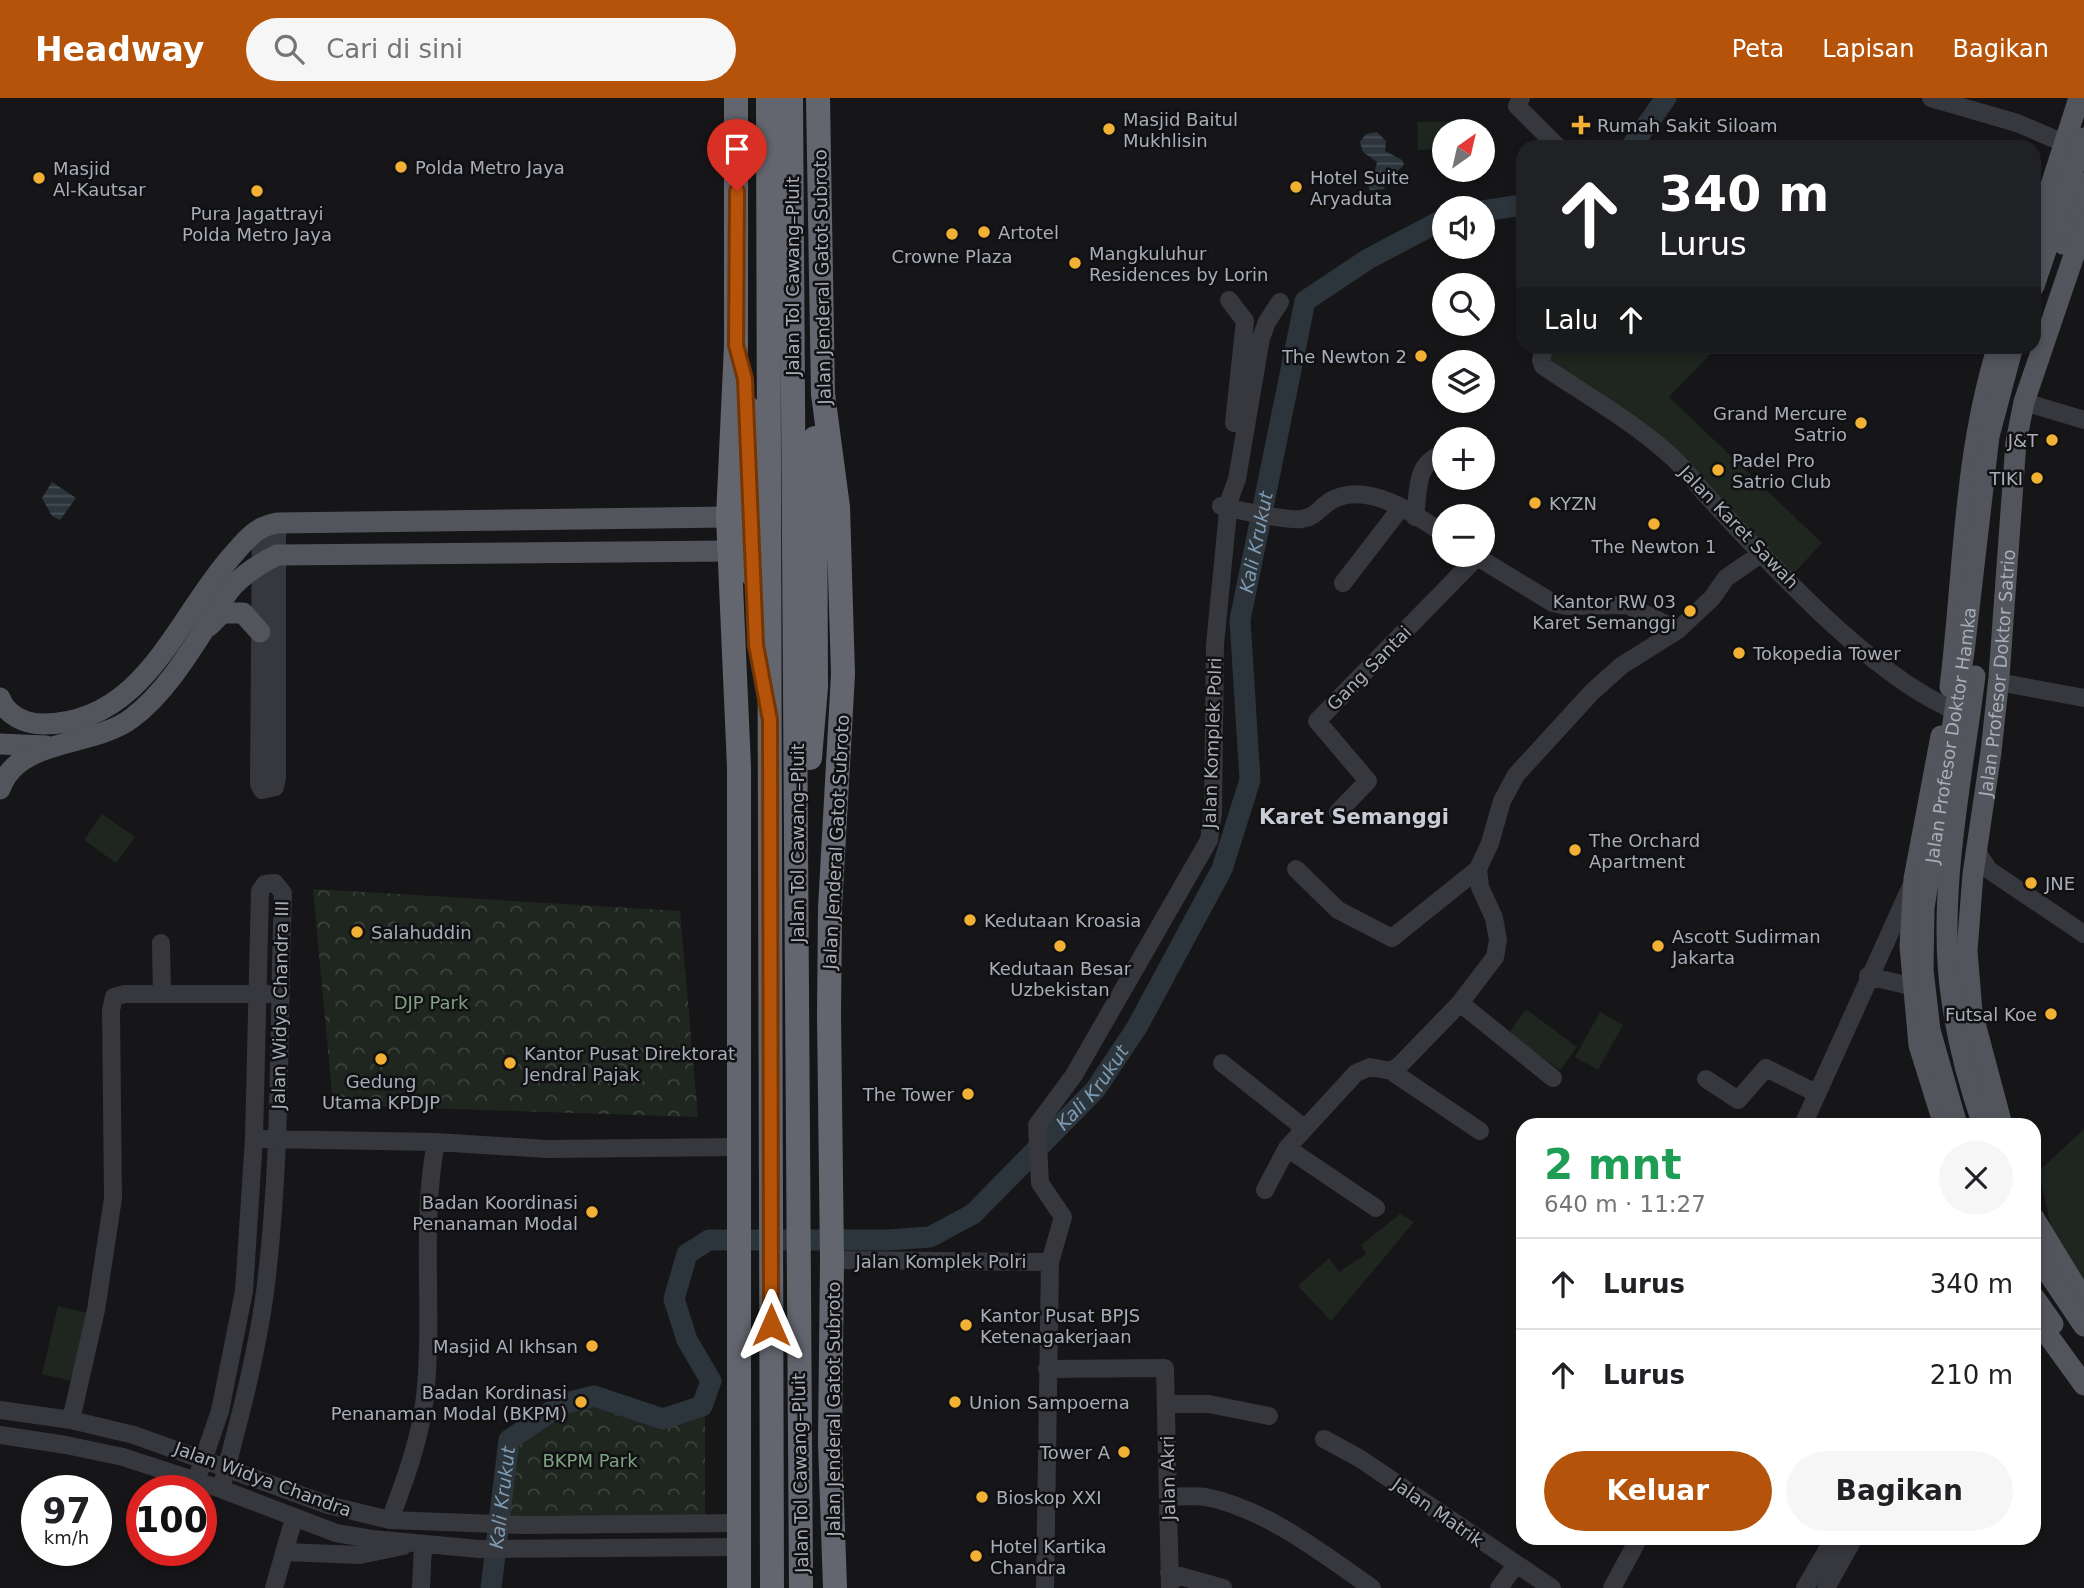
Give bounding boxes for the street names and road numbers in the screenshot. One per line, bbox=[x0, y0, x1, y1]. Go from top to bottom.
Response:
street label: Jalan Jenderal Gatot Subroto bbox=[809, 149, 835, 406]
street label: Jalan Tol Cawang–Pluit bbox=[782, 176, 803, 377]
street label: Jalan Karet Sawah bbox=[1674, 461, 1803, 593]
street label: Jalan Profesor Doktor Satrio bbox=[1974, 548, 2019, 799]
street label: Jalan Profesor Doktor Hamka bbox=[1920, 606, 1980, 866]
street label: Gang Santai bbox=[1323, 622, 1415, 714]
street label: Jalan Komplek Polri bbox=[1198, 657, 1225, 830]
street label: Jalan Jenderal Gatot Subroto bbox=[819, 714, 853, 971]
street label: Jalan Tol Cawang–Pluit bbox=[787, 743, 808, 944]
street label: Jalan Widya Chandra III bbox=[268, 901, 292, 1110]
street label: Jalan Komplek Polri bbox=[854, 1251, 1027, 1272]
street label: Jalan Jenderal Gatot Subroto bbox=[823, 1281, 844, 1538]
street label: Jalan Tol Cawang–Pluit bbox=[788, 1373, 812, 1574]
street label: Jalan Akri bbox=[1157, 1436, 1179, 1521]
street label: Jalan Widya Chandra bbox=[171, 1437, 354, 1521]
street label: Jalan Matrik bbox=[1388, 1472, 1488, 1551]

